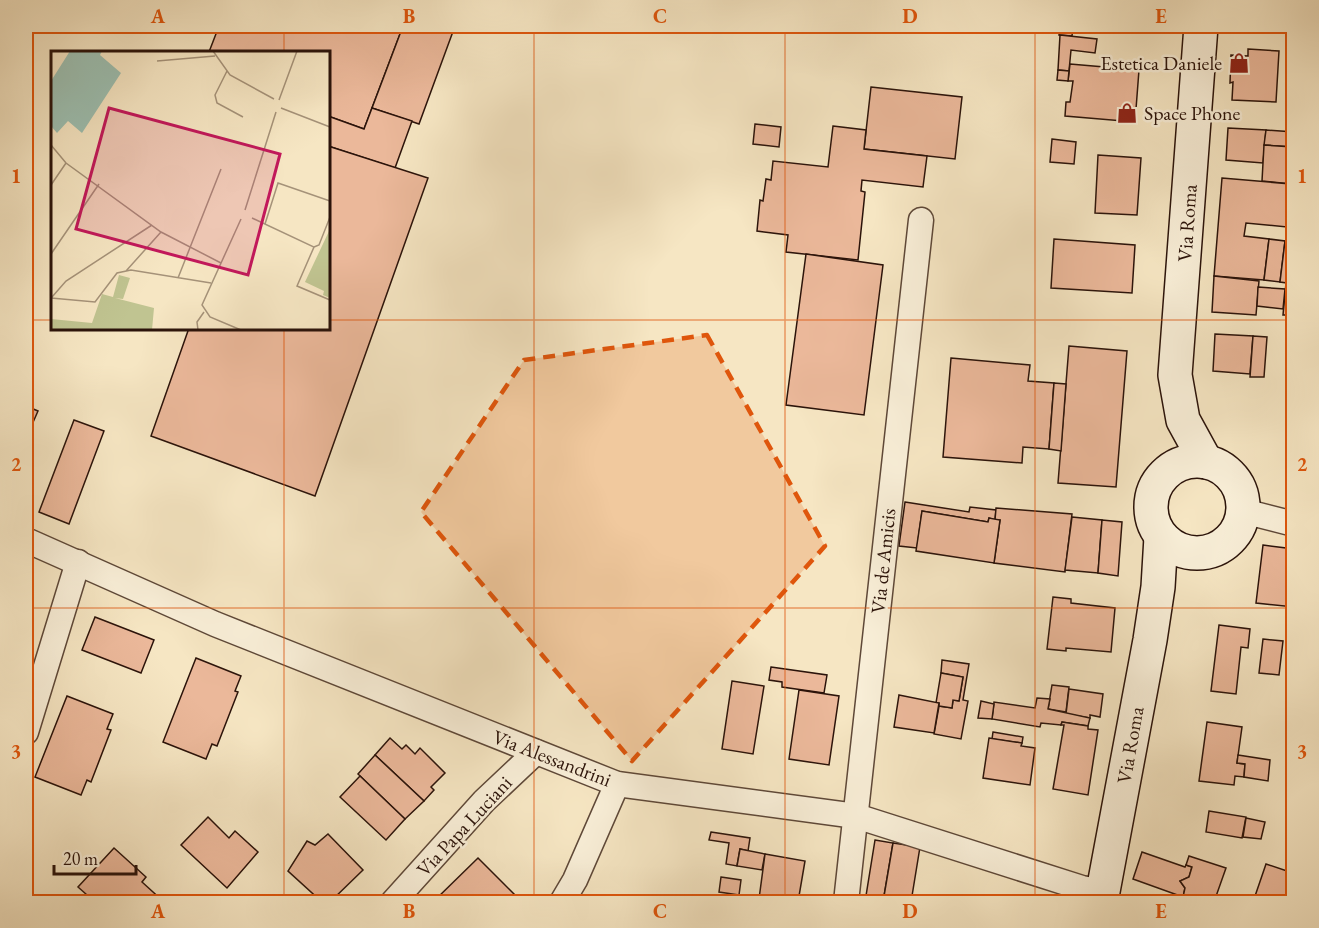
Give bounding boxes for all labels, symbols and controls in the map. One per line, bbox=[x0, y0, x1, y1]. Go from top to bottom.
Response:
text: A bbox=[150, 3, 166, 29]
text: B bbox=[403, 3, 415, 29]
text: C bbox=[653, 3, 667, 29]
text: D bbox=[902, 3, 918, 29]
text: E bbox=[1155, 3, 1167, 29]
place label: Estetica Daniele bbox=[1100, 50, 1222, 76]
inset map bbox=[51, 51, 330, 330]
shop icon: Estetica Daniele bbox=[1227, 51, 1251, 75]
place label: Space Phone bbox=[1144, 100, 1241, 126]
shop icon: Space Phone bbox=[1115, 101, 1139, 125]
text: 1 bbox=[11, 163, 21, 189]
text: 1 bbox=[1297, 163, 1307, 189]
street label: Via Roma bbox=[1171, 183, 1203, 263]
text: 2 bbox=[11, 451, 22, 477]
text: 2 bbox=[1297, 451, 1308, 477]
street label: Via de Amicis bbox=[865, 507, 901, 615]
street label: Via Roma bbox=[1110, 705, 1150, 785]
street label: Via Alessandrini bbox=[489, 723, 615, 793]
text: 3 bbox=[11, 738, 21, 764]
text: 3 bbox=[1297, 738, 1307, 764]
street label: Via Papa Luciani bbox=[411, 770, 517, 882]
scale bar bbox=[54, 838, 136, 876]
text: 20 m bbox=[63, 847, 98, 870]
text: A bbox=[150, 898, 166, 924]
text: B bbox=[403, 898, 415, 924]
text: C bbox=[653, 898, 667, 924]
text: D bbox=[902, 898, 918, 924]
text: E bbox=[1155, 898, 1167, 924]

